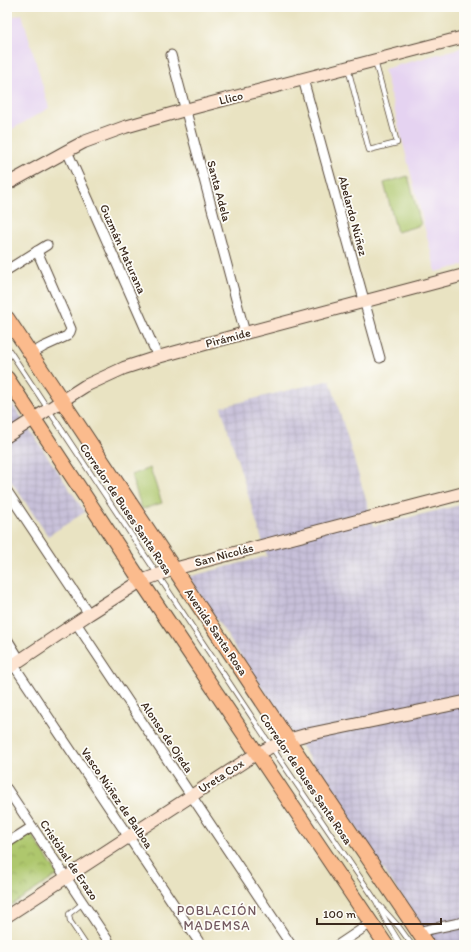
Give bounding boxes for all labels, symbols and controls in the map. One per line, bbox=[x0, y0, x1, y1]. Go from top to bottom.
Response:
street label: Llico bbox=[218, 88, 244, 108]
street label: Santa Adela bbox=[204, 159, 234, 224]
street label: Abelardo Núñez bbox=[336, 175, 370, 258]
street label: Guzmán Maturana bbox=[97, 202, 149, 297]
street label: Pirámide bbox=[204, 325, 252, 351]
street label: Corredor de Buses Santa Rosa bbox=[77, 441, 176, 578]
street label: San Nicolás bbox=[193, 540, 255, 570]
street label: Avenida Santa Rosa bbox=[182, 586, 251, 679]
street label: Alonso de Ojeda bbox=[138, 699, 196, 775]
street label: Corredor de Buses Santa Rosa bbox=[257, 711, 356, 848]
street label: Vasco Núñez de Balboa bbox=[78, 745, 156, 852]
street label: Ureta Cox bbox=[196, 756, 246, 796]
street label: Cristóbal de Erazo bbox=[37, 817, 101, 903]
scale bar bbox=[317, 900, 441, 926]
district label: POBLACIÓN MADEMSA bbox=[177, 903, 257, 933]
text: 100 m bbox=[323, 907, 356, 921]

